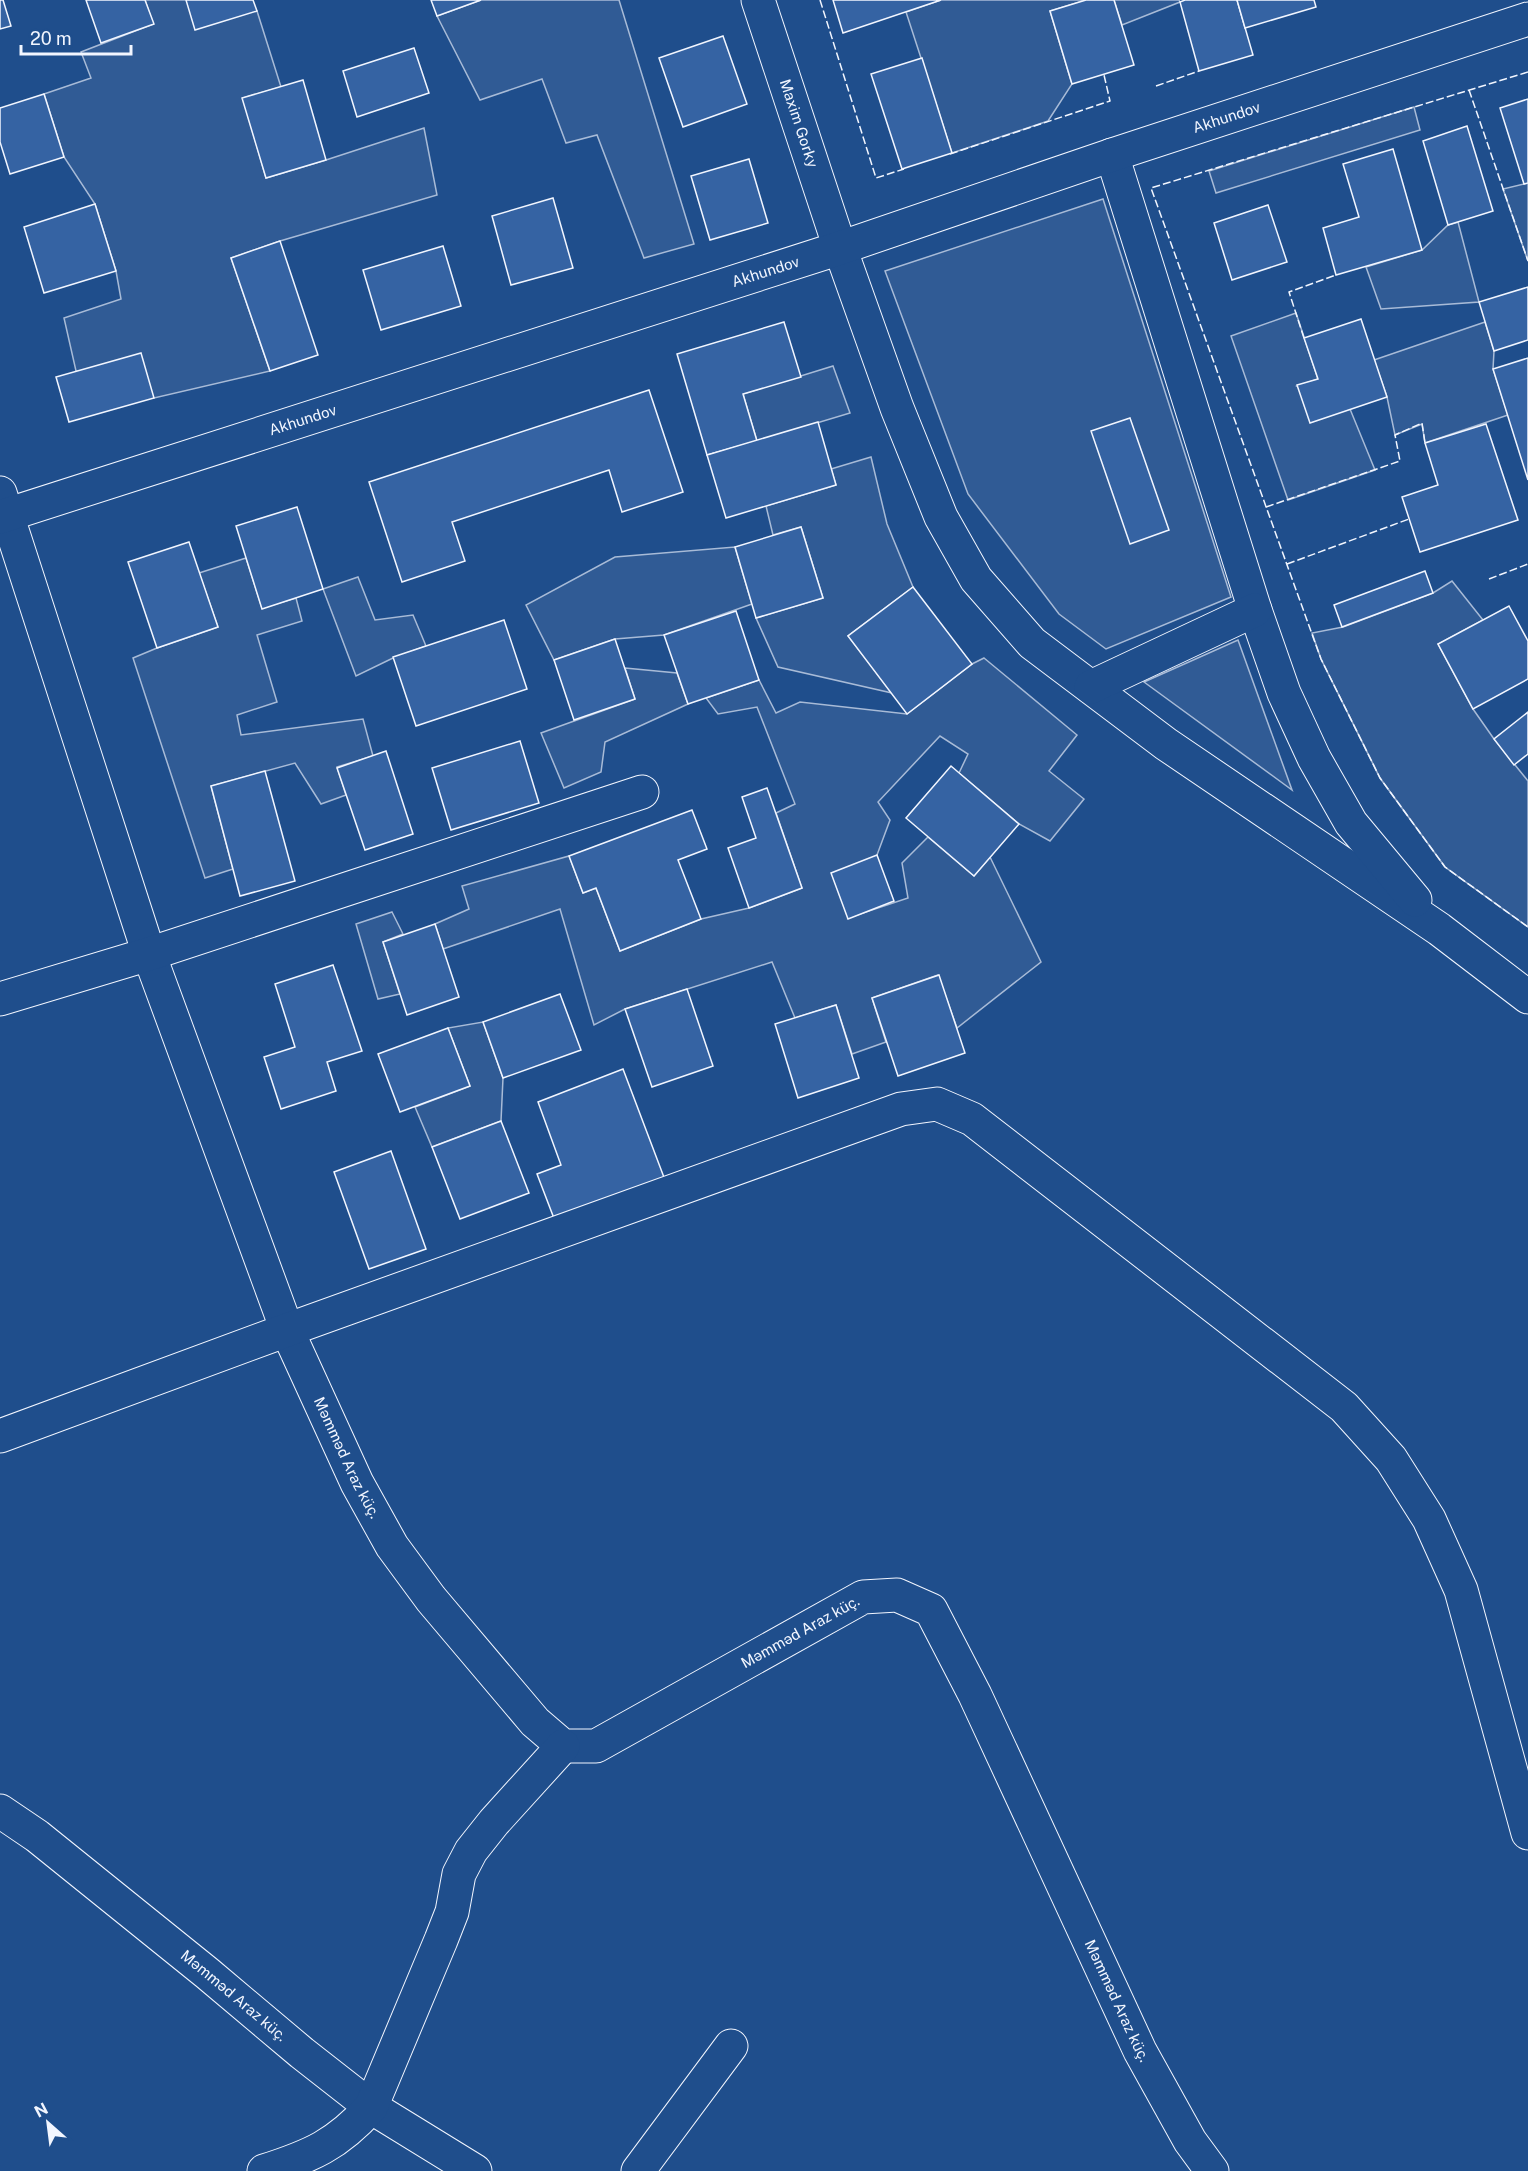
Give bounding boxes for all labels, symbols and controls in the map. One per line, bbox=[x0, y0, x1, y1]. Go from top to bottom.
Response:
scale bar bbox=[21, 18, 130, 56]
text: 20 m bbox=[30, 28, 72, 49]
street label: Maxim Gorky bbox=[777, 77, 822, 170]
street label: Akhundov bbox=[1190, 98, 1263, 136]
street label: Akhundov bbox=[730, 252, 802, 290]
street label: Akhundov bbox=[267, 401, 339, 438]
street label: Məmməd Araz küç. bbox=[311, 1394, 384, 1521]
street label: Məmməd Araz küç. bbox=[738, 1592, 862, 1671]
street label: Məmməd Araz küç. bbox=[1082, 1937, 1153, 2065]
street label: Məmməd Araz küç. bbox=[178, 1946, 290, 2044]
north arrow bbox=[18, 2093, 78, 2153]
text: N bbox=[31, 2099, 51, 2122]

